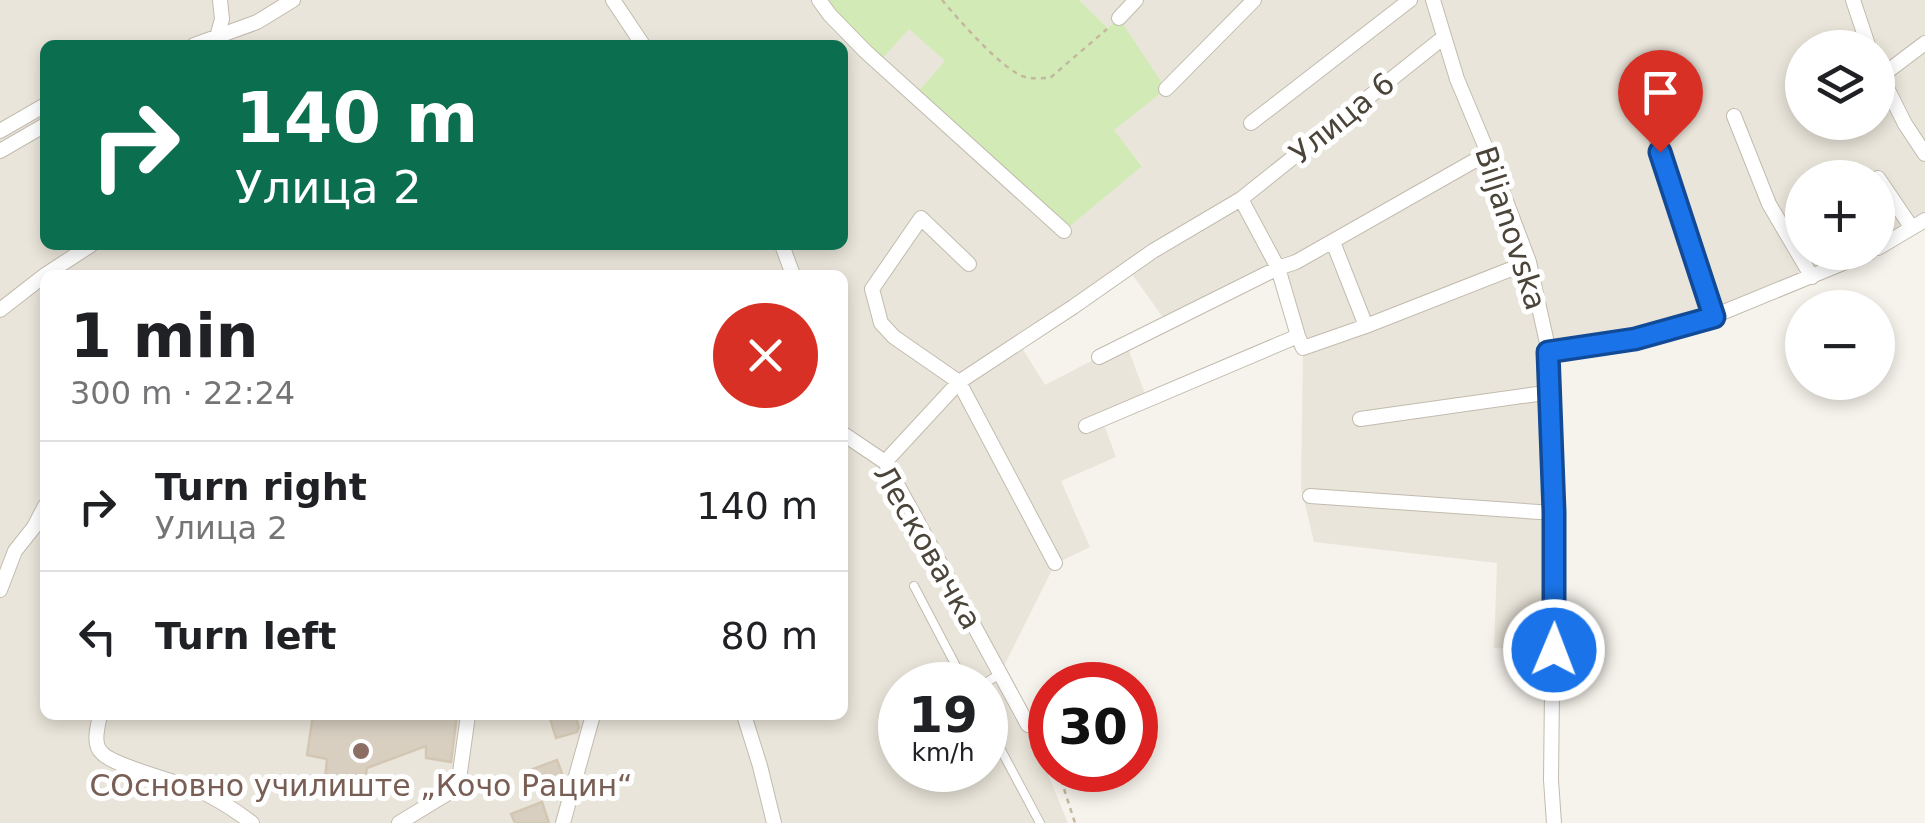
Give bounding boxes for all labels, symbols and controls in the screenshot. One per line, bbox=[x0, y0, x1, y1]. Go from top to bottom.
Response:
map controls bbox=[1785, 30, 1895, 400]
button: layers bbox=[1785, 30, 1895, 140]
pin bbox=[1618, 50, 1703, 153]
street label: Улица 6 bbox=[1283, 65, 1401, 171]
icon: arrive bbox=[1633, 65, 1688, 120]
text: 140 m bbox=[235, 77, 478, 159]
icon: right bbox=[70, 80, 200, 210]
street label: Biljanovska bbox=[1468, 142, 1554, 314]
button: + bbox=[1785, 160, 1895, 270]
text: Улица 2 bbox=[235, 161, 422, 214]
button: − bbox=[1785, 290, 1895, 400]
text: 1 min bbox=[70, 301, 258, 371]
button: close bbox=[713, 303, 818, 408]
text: 300 m · 22:24 bbox=[70, 374, 295, 412]
street label: Лесковачка bbox=[867, 458, 989, 636]
text: Turn right bbox=[155, 465, 367, 509]
icon: right bbox=[70, 479, 125, 534]
text: 140 m bbox=[696, 484, 818, 528]
text: Улица 2 bbox=[155, 509, 288, 547]
position arrow bbox=[1502, 598, 1606, 702]
icon: left bbox=[70, 609, 125, 664]
text: Turn left bbox=[155, 614, 336, 658]
text: 80 m bbox=[721, 614, 818, 658]
speed limit sign: 30 bbox=[1028, 662, 1158, 792]
text: 19 bbox=[908, 686, 978, 744]
text: km/h bbox=[911, 738, 975, 767]
marker: СОсновно училиште „Кочо Рацин“ bbox=[350, 740, 372, 762]
place label: СОсновно училиште „Кочо Рацин“ bbox=[89, 768, 633, 803]

